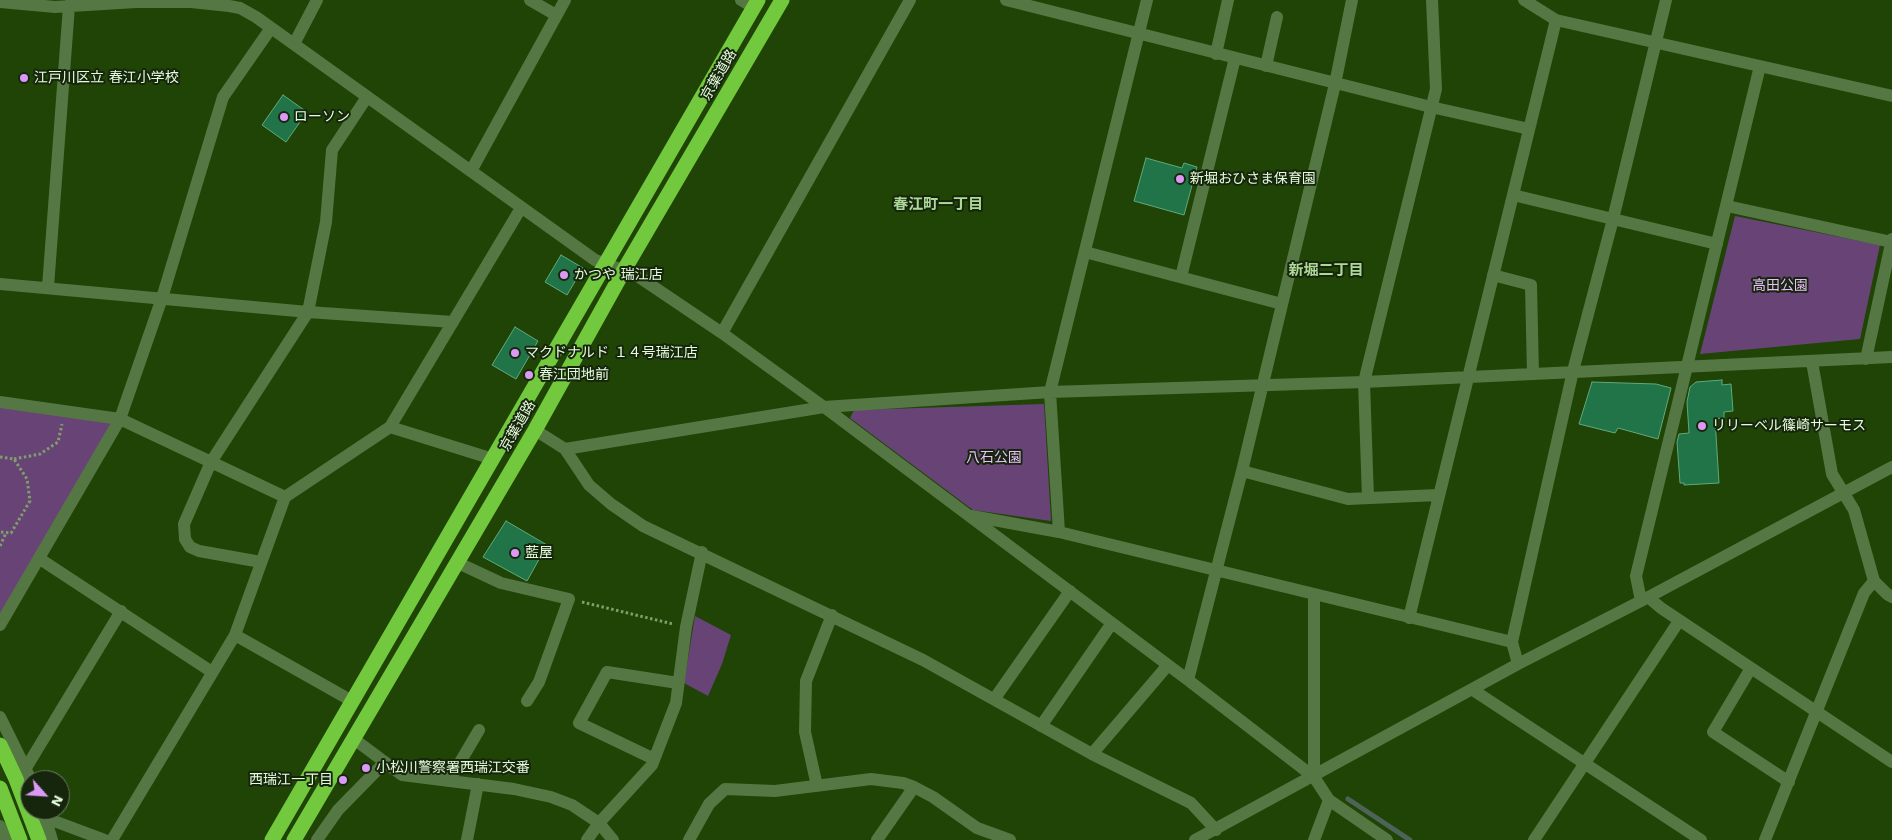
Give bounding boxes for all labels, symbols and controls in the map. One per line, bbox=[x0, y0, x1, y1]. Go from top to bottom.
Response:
street label: 京葉道路 bbox=[698, 47, 740, 103]
place label: 江戸川区立 春江小学校 bbox=[34, 70, 179, 86]
marker: 江戸川区立 春江小学校 bbox=[18, 72, 30, 84]
place label: ローソン bbox=[294, 109, 350, 125]
marker: ローソン bbox=[278, 111, 290, 123]
place label: 新堀おひさま保育園 bbox=[1190, 171, 1316, 187]
marker: 新堀おひさま保育園 bbox=[1174, 173, 1186, 185]
district label: 春江町一丁目 bbox=[893, 196, 983, 214]
district label: 新堀二丁目 bbox=[1289, 262, 1363, 280]
place label: かつや 瑞江店 bbox=[574, 267, 663, 283]
marker: かつや 瑞江店 bbox=[558, 269, 570, 281]
park label: 高田公園 bbox=[1752, 278, 1808, 294]
place label: マクドナルド １４号瑞江店 bbox=[525, 345, 698, 361]
marker: マクドナルド １４号瑞江店 bbox=[509, 347, 521, 359]
place label: 春江団地前 bbox=[539, 367, 609, 383]
marker: 春江団地前 bbox=[523, 369, 535, 381]
street label: 京葉道路 bbox=[497, 398, 539, 454]
place label: リリーベル篠崎サーモス bbox=[1712, 418, 1866, 434]
marker: リリーベル篠崎サーモス bbox=[1696, 420, 1708, 432]
park label: 八石公園 bbox=[966, 450, 1022, 466]
place label: 藍屋 bbox=[525, 545, 553, 561]
marker: 藍屋 bbox=[509, 547, 521, 559]
place label: 小松川警察署西瑞江交番 bbox=[376, 760, 530, 776]
marker: 小松川警察署西瑞江交番 bbox=[360, 762, 372, 774]
north arrow bbox=[20, 770, 70, 820]
place label: 西瑞江一丁目 bbox=[249, 772, 333, 788]
marker: 西瑞江一丁目 bbox=[337, 774, 349, 786]
text: N bbox=[48, 793, 67, 809]

